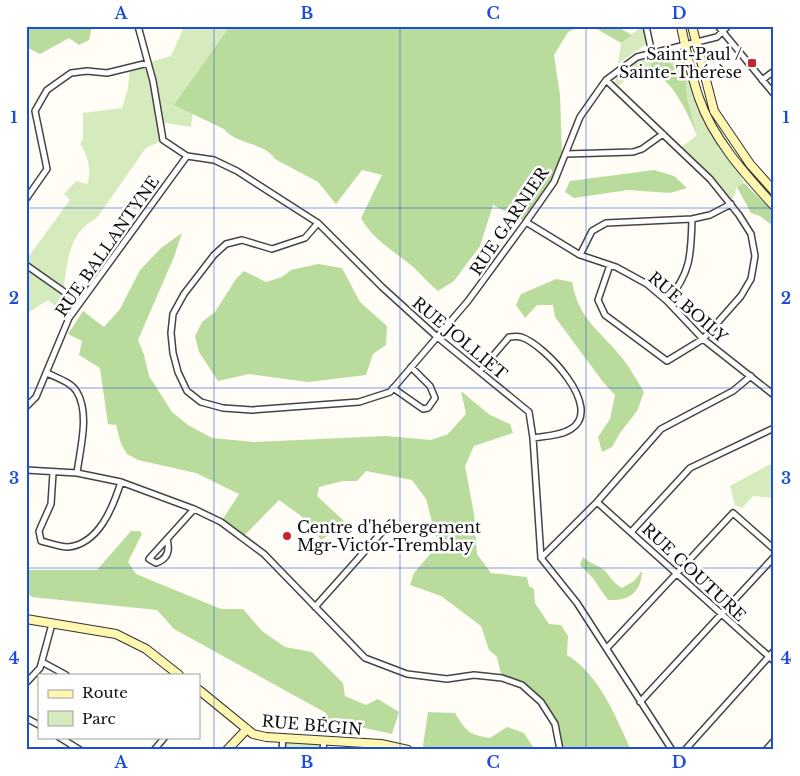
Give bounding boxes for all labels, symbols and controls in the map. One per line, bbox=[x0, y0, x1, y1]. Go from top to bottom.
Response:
text: A bbox=[114, 3, 129, 23]
text: B bbox=[301, 3, 314, 23]
text: C bbox=[486, 3, 500, 23]
text: D bbox=[672, 3, 686, 23]
place label: Saint-Paul / Sainte-Thérèse bbox=[619, 44, 742, 82]
marker: Saint-Paul / Sainte-Thérèse bbox=[746, 57, 758, 69]
text: 1 bbox=[11, 107, 18, 127]
text: 1 bbox=[783, 107, 790, 127]
street label: RUE GARNIER bbox=[465, 162, 553, 279]
street label: RUE BALLANTYNE bbox=[51, 172, 163, 320]
street label: RUE BOILY bbox=[644, 267, 732, 347]
text: 2 bbox=[9, 288, 19, 308]
text: 2 bbox=[781, 288, 791, 308]
street label: RUE JOLLIET bbox=[408, 293, 512, 384]
text: 3 bbox=[9, 468, 19, 488]
text: 3 bbox=[781, 468, 791, 488]
place label: Centre d'hébergement Mgr-Victor-Tremblay bbox=[297, 517, 481, 555]
street label: RUE COUTURE bbox=[638, 519, 750, 625]
marker: Centre d'hébergement Mgr-Victor-Tremblay bbox=[281, 530, 293, 542]
text: 4 bbox=[9, 648, 19, 668]
text: 4 bbox=[781, 648, 791, 668]
legend bbox=[38, 674, 200, 738]
text: Route bbox=[82, 683, 128, 702]
text: Parc bbox=[82, 709, 115, 728]
street label: RUE BÉGIN bbox=[261, 711, 363, 739]
text: A bbox=[114, 752, 129, 772]
text: B bbox=[301, 752, 314, 772]
text: C bbox=[486, 752, 500, 772]
text: D bbox=[672, 752, 686, 772]

